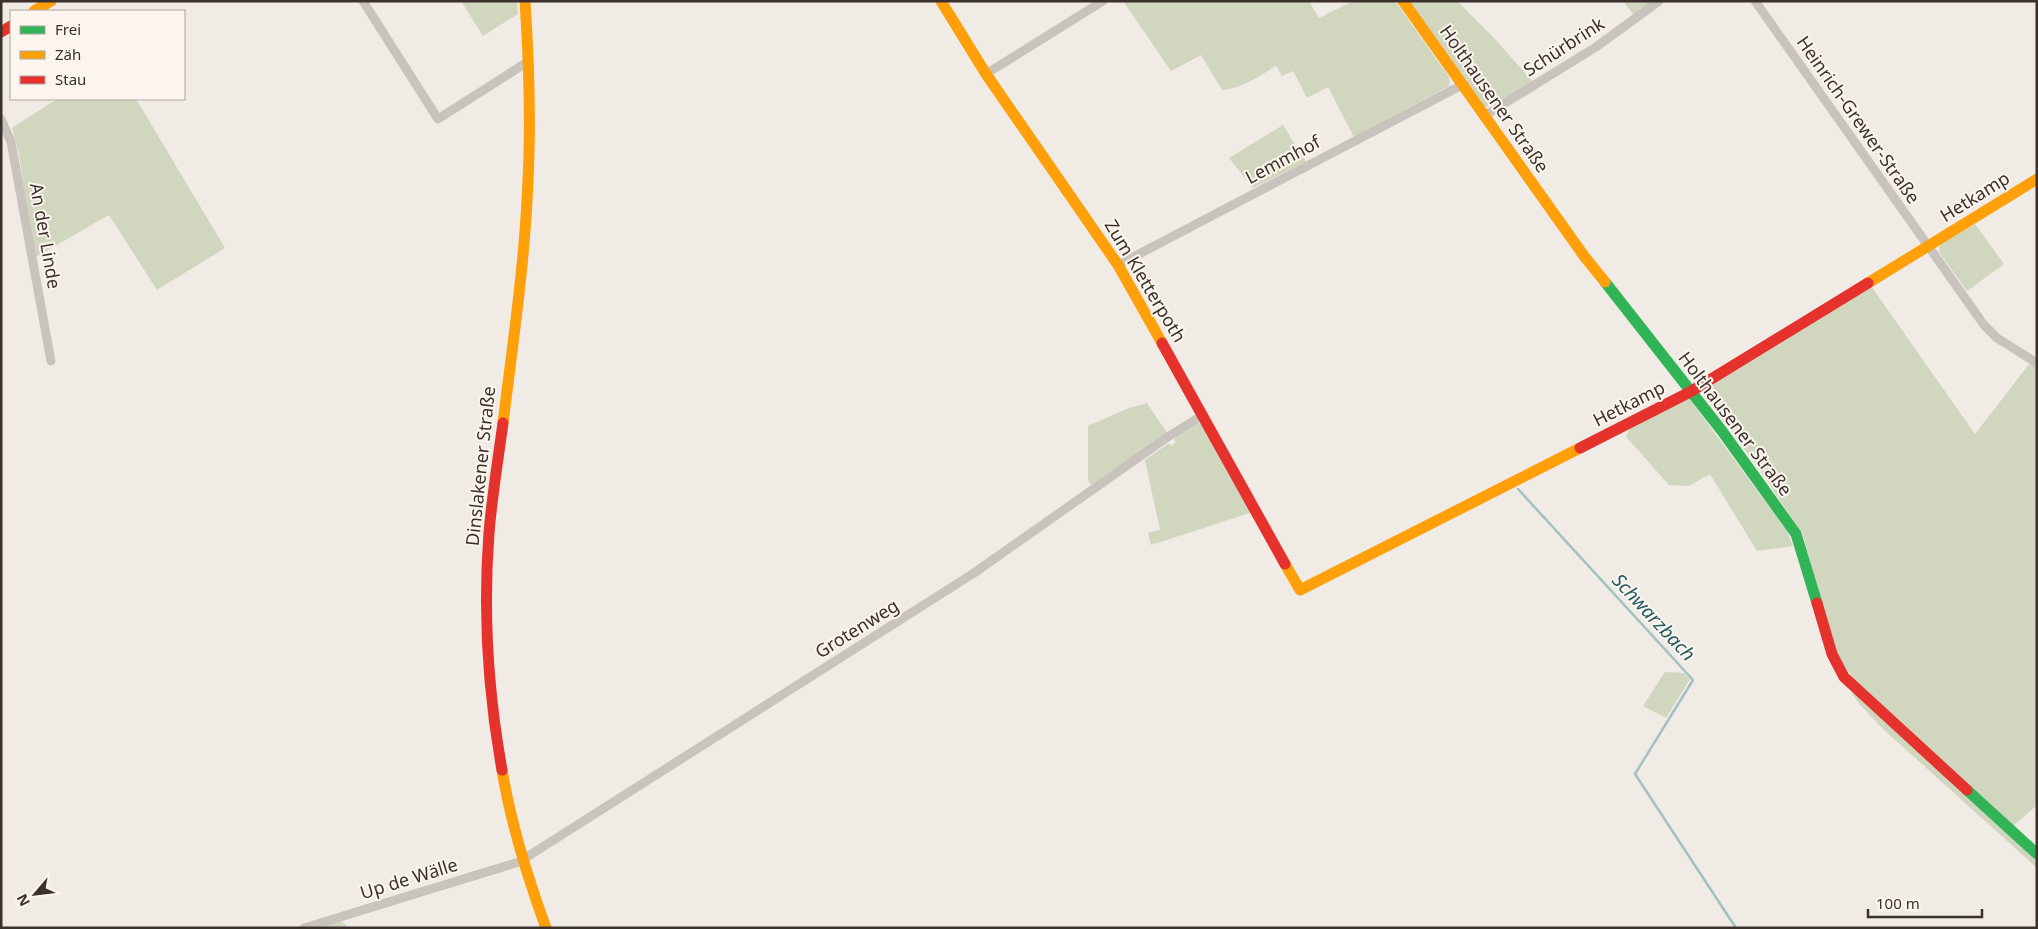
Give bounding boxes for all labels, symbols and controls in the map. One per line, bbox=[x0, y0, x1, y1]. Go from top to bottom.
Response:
legend bbox=[10, 10, 185, 100]
street label: Schürbrink bbox=[1518, 11, 1609, 81]
text: Frei bbox=[55, 19, 81, 39]
street label: Holthausener Straße bbox=[1435, 20, 1555, 177]
street label: Heinrich-Grewer-Straße bbox=[1792, 31, 1926, 208]
text: Zäh bbox=[55, 44, 81, 64]
text: Stau bbox=[55, 69, 86, 89]
street label: Lemmhof bbox=[1241, 129, 1325, 189]
street label: Hetkamp bbox=[1935, 165, 2014, 227]
street label: An der Linde bbox=[25, 181, 67, 291]
street label: Zum Kletterpoth bbox=[1100, 215, 1192, 346]
street label: Holthausener Straße bbox=[1674, 346, 1798, 500]
street label: Hetkamp bbox=[1589, 375, 1669, 431]
street label: Dinslakener Straße bbox=[460, 385, 500, 547]
water label: Schwarzbach bbox=[1607, 567, 1701, 667]
street label: Grotenweg bbox=[810, 593, 903, 663]
street label: Up de Wälle bbox=[357, 852, 460, 904]
north arrow bbox=[10, 869, 60, 919]
scale bar bbox=[1868, 886, 1982, 918]
text: N bbox=[12, 891, 34, 910]
text: 100 m bbox=[1876, 893, 1920, 913]

